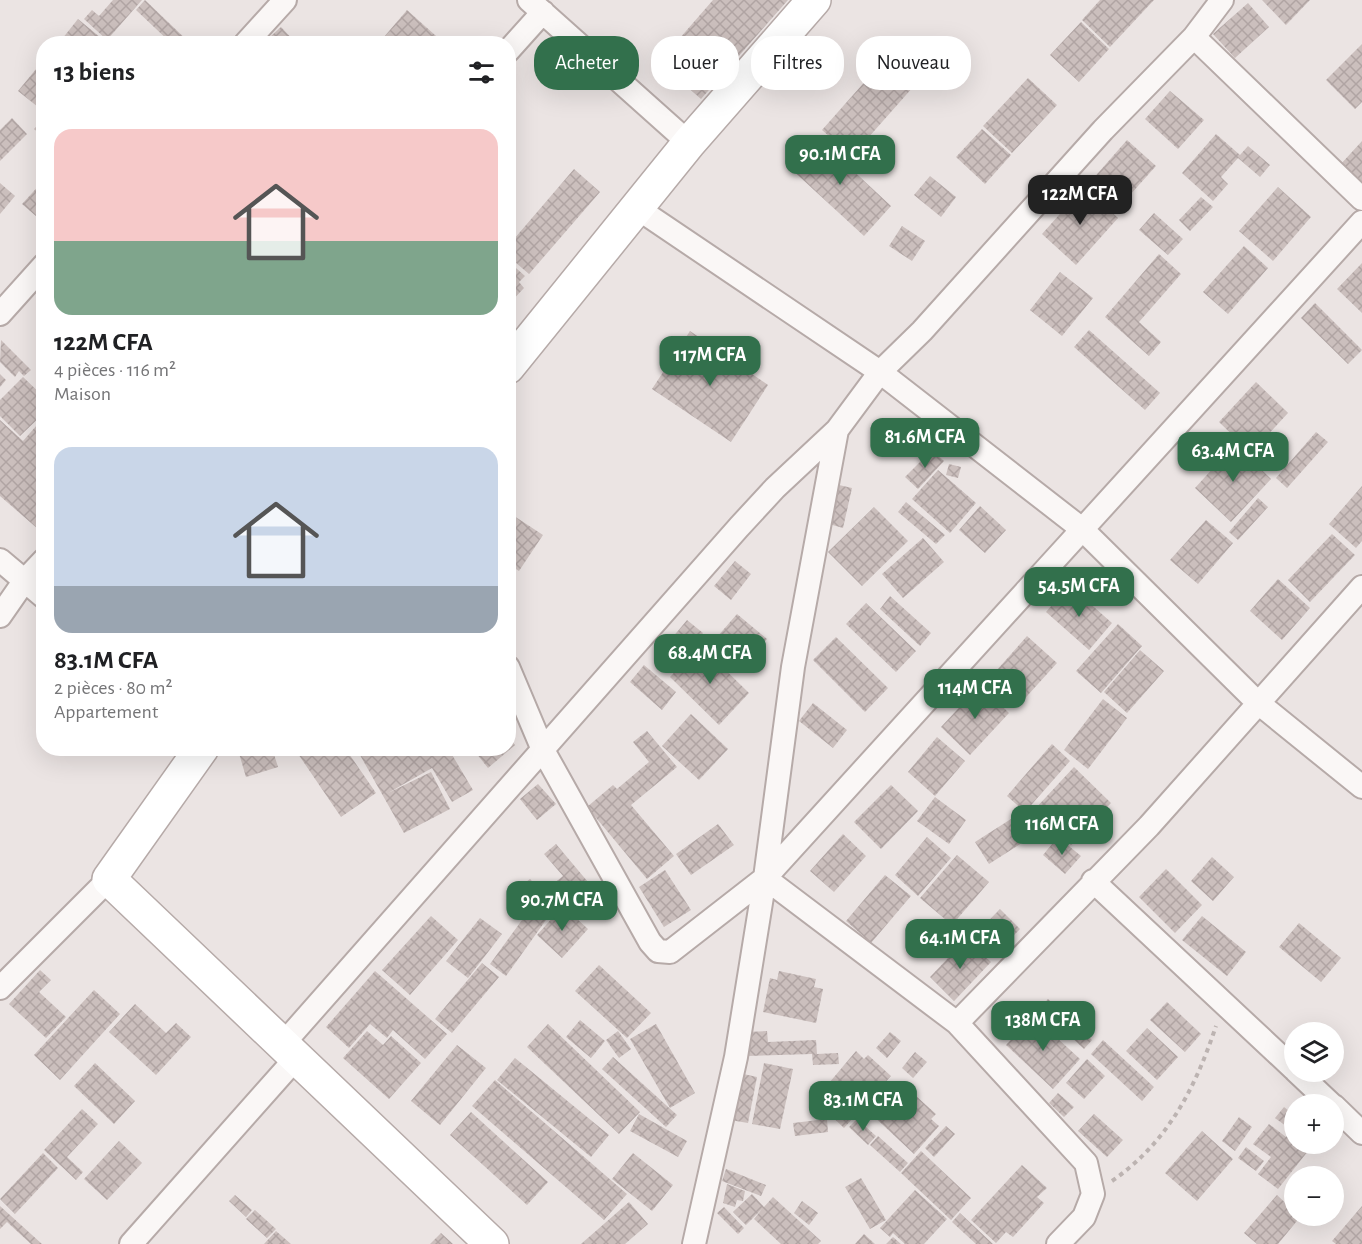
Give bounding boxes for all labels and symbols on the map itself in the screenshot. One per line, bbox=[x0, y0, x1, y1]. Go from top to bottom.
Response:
pin: 90.1M CFA bbox=[771, 135, 909, 186]
pin: 122M CFA bbox=[1018, 175, 1142, 226]
pin: 117M CFA bbox=[648, 336, 772, 387]
pin: 81.6M CFA bbox=[856, 418, 994, 469]
pin: 63.4M CFA bbox=[1164, 432, 1302, 483]
pin: 54.5M CFA bbox=[1010, 567, 1148, 618]
pin: 68.4M CFA bbox=[641, 634, 779, 685]
pin: 114M CFA bbox=[913, 669, 1037, 720]
pin: 116M CFA bbox=[1000, 805, 1124, 856]
pin: 90.7M CFA bbox=[493, 881, 631, 932]
pin: 64.1M CFA bbox=[891, 919, 1029, 970]
pin: 138M CFA bbox=[981, 1001, 1105, 1052]
pin: 83.1M CFA bbox=[794, 1081, 932, 1132]

